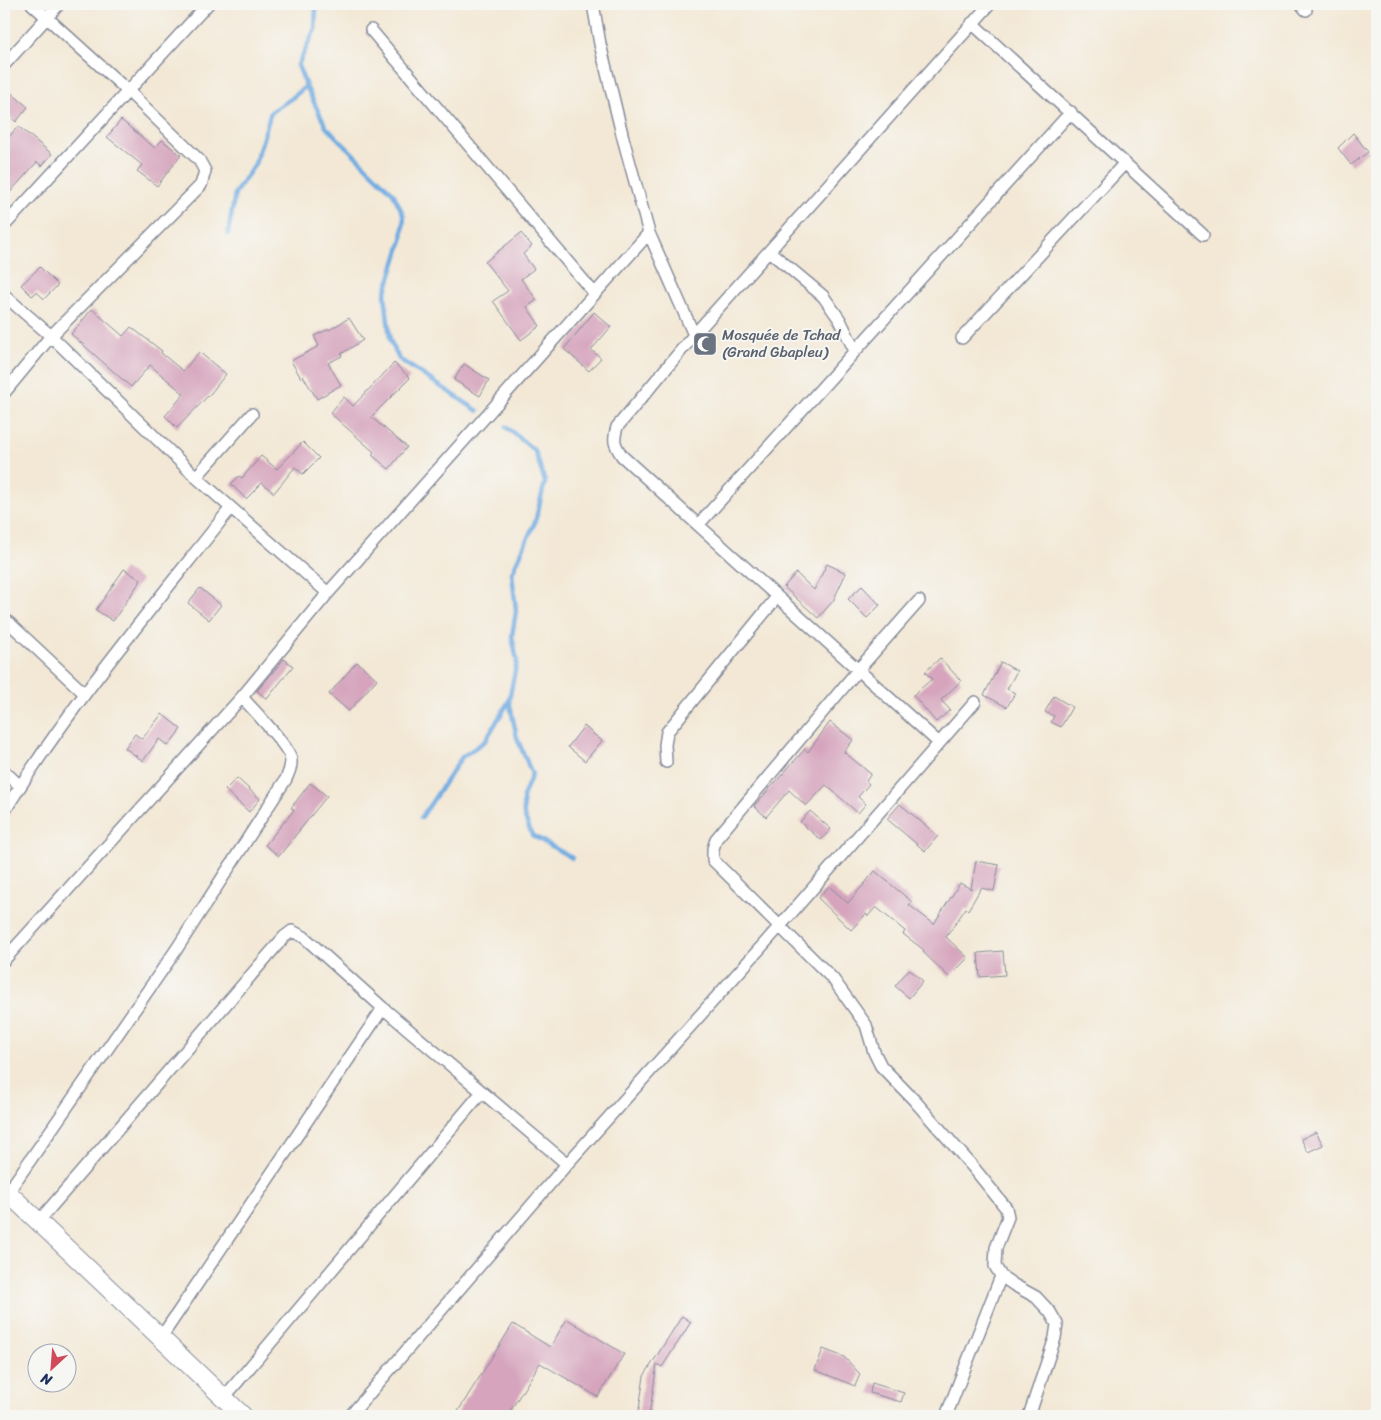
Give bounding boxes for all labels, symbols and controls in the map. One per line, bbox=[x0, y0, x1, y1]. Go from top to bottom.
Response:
place label: Mosquée de Tchad (Grand Gbapleu) bbox=[722, 322, 841, 365]
mosque icon: Mosquée de Tchad (Grand Gbapleu) bbox=[692, 331, 718, 357]
north arrow bbox=[28, 1342, 78, 1392]
text: N bbox=[36, 1366, 57, 1393]

